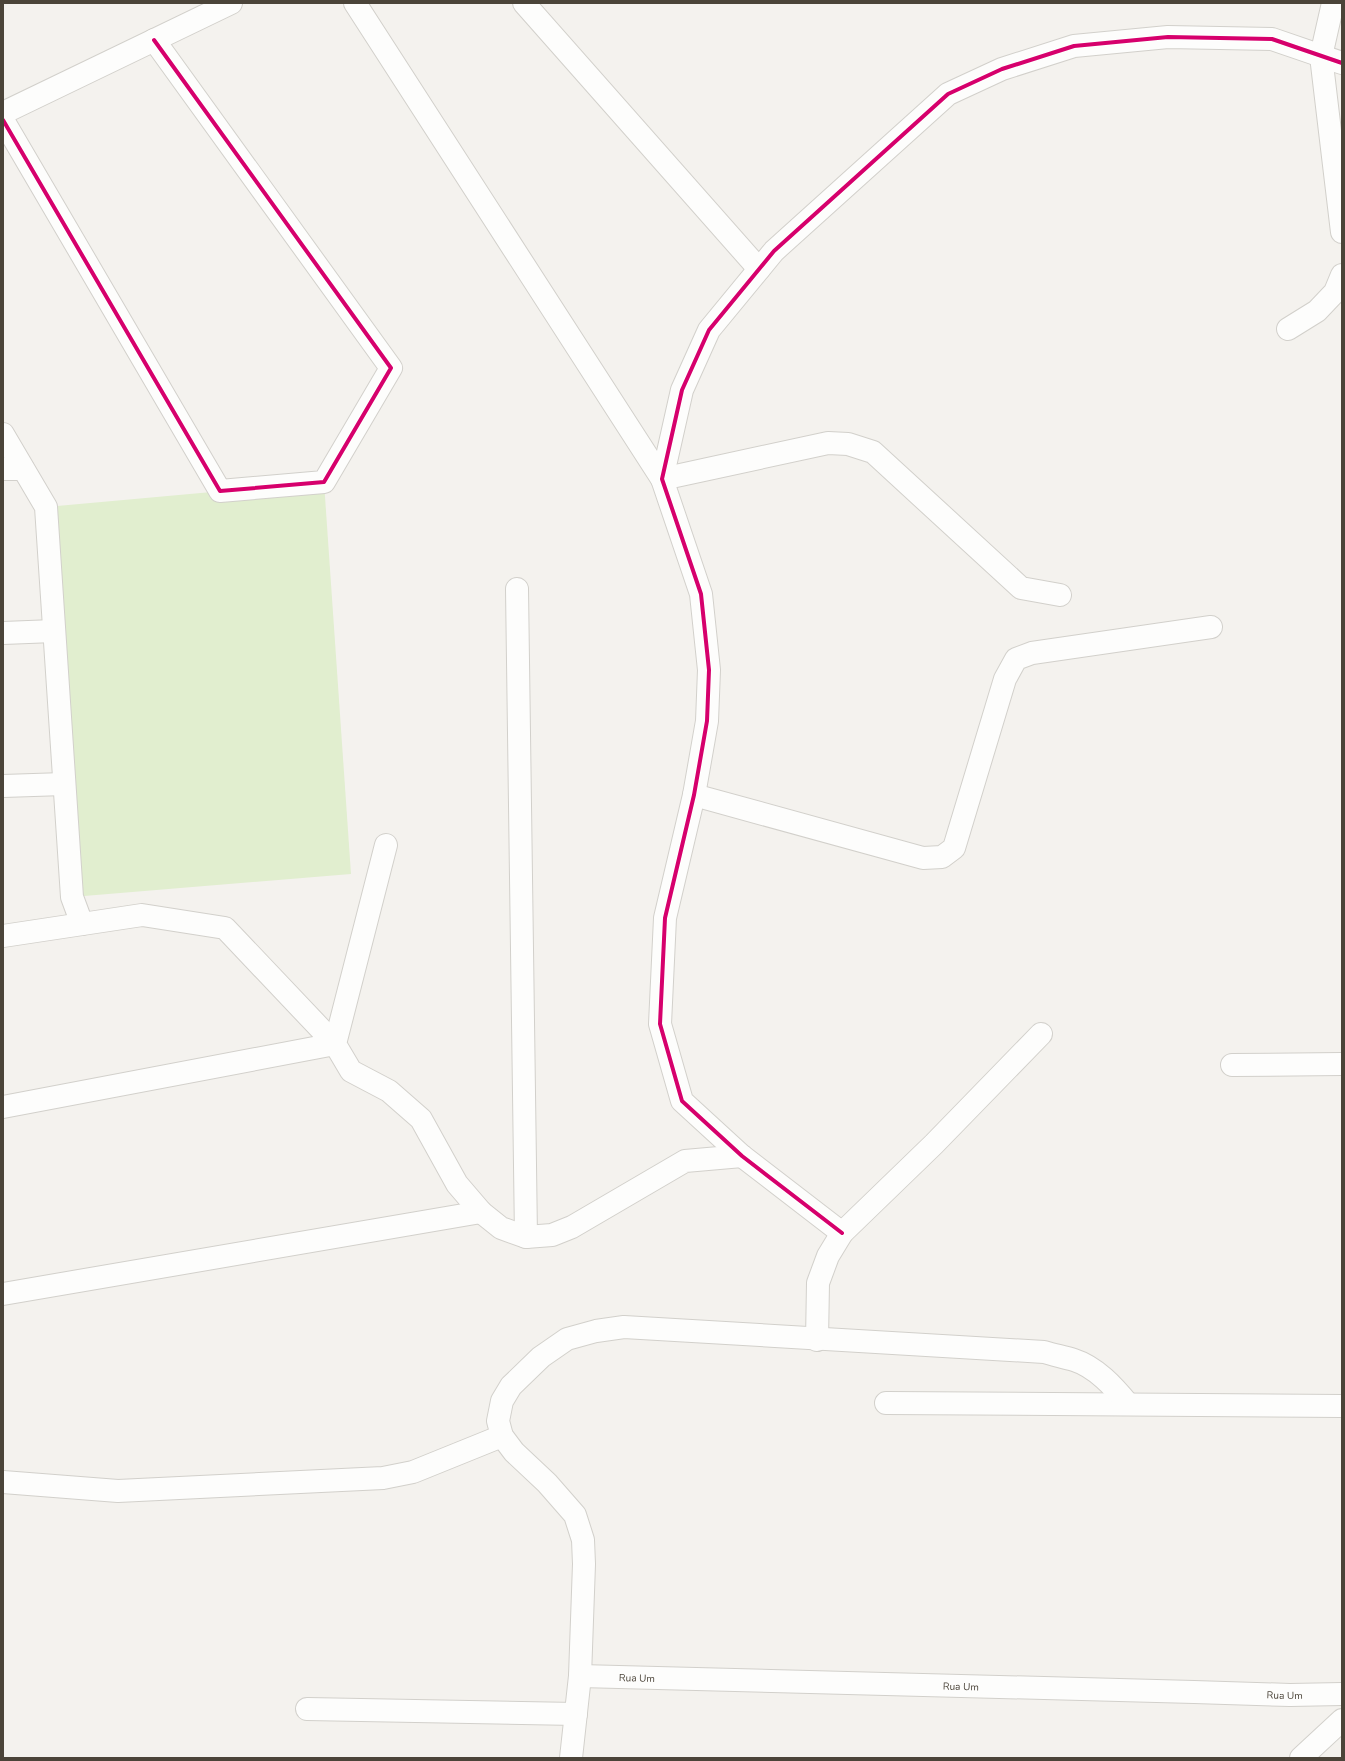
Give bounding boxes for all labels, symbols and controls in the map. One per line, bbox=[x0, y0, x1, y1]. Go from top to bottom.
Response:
street label: Rua Um bbox=[619, 1671, 655, 1686]
street label: Rua Um bbox=[943, 1679, 979, 1694]
street label: Rua Um bbox=[1266, 1688, 1303, 1703]

